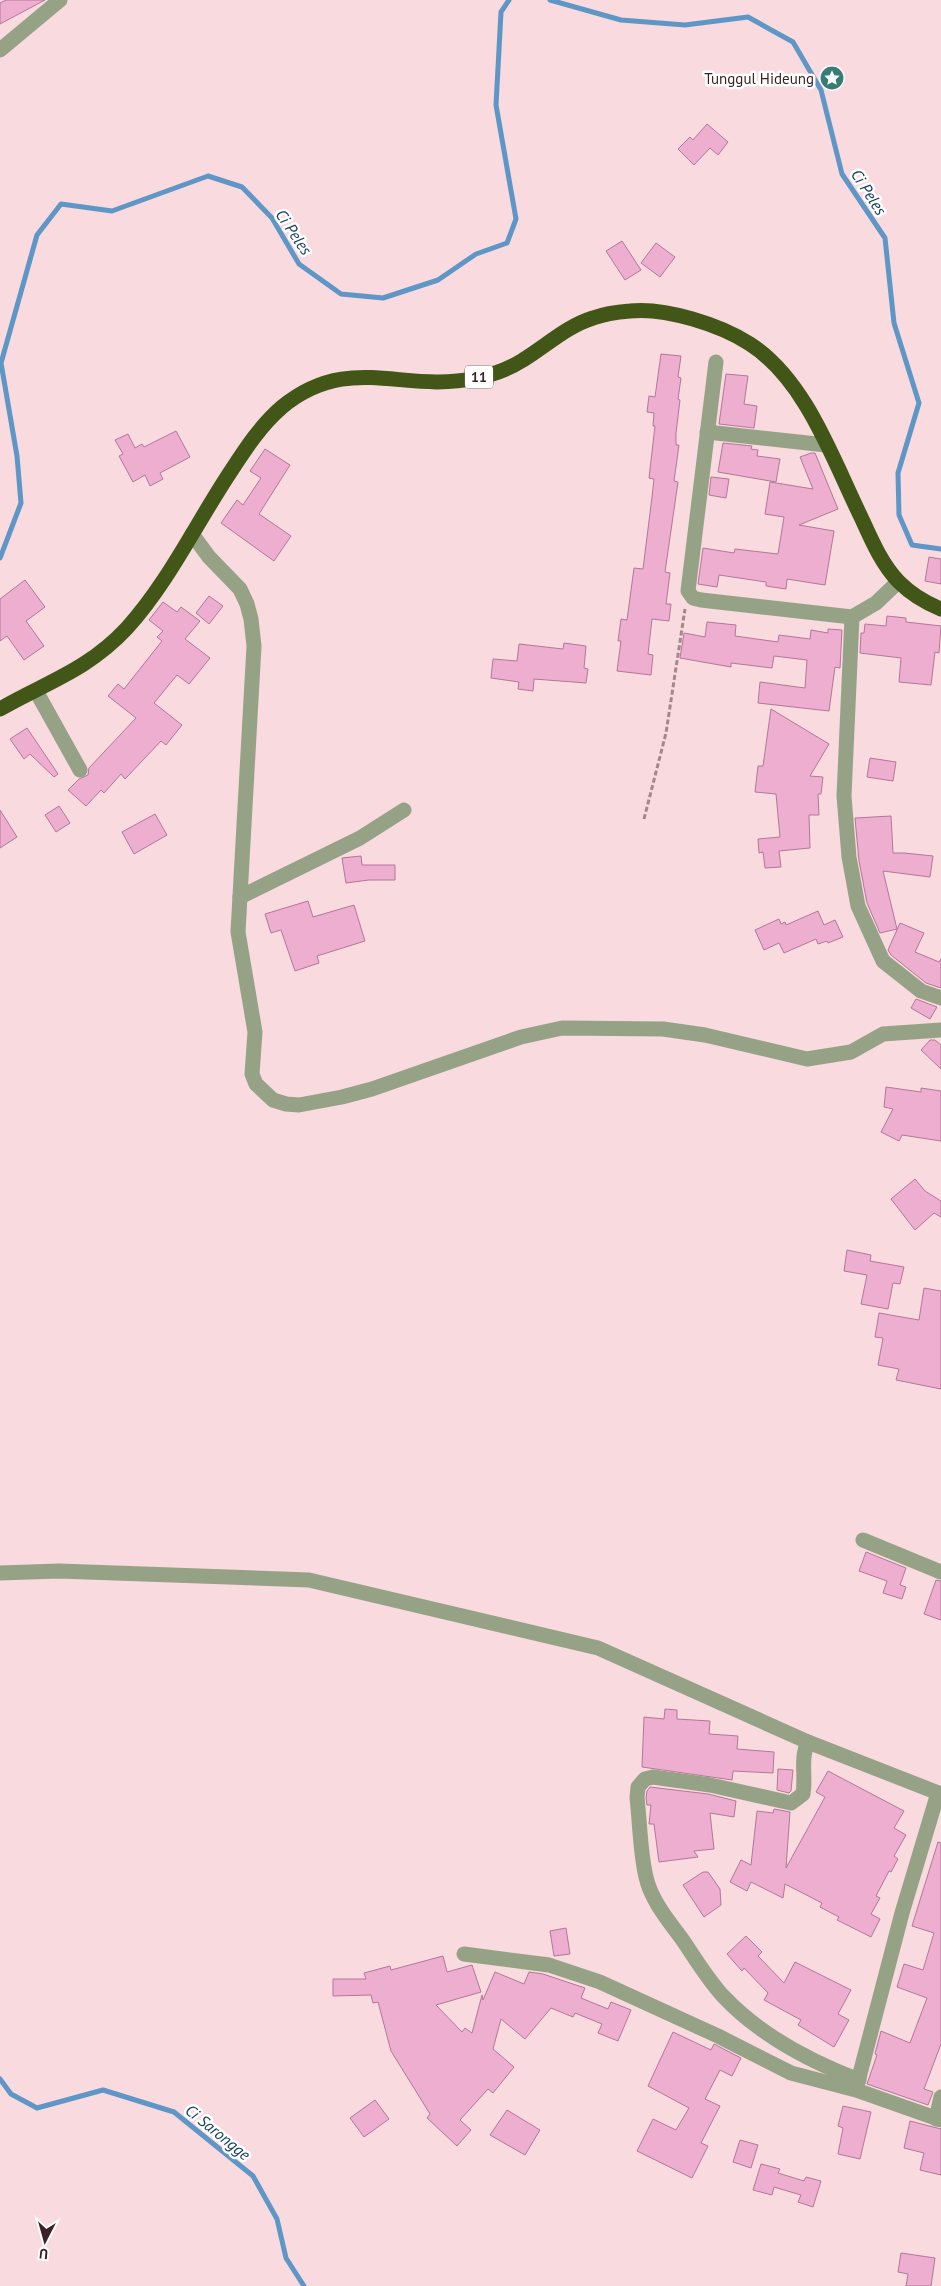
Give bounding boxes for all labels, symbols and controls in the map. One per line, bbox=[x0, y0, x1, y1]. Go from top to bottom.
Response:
place icon: Tunggul Hideung bbox=[819, 65, 845, 91]
place label: Tunggul Hideung bbox=[704, 69, 814, 88]
water label: Ci Peles bbox=[847, 165, 892, 219]
water label: Ci Peles bbox=[272, 205, 317, 259]
road number: 11 bbox=[465, 366, 493, 388]
water label: Ci Sarongge bbox=[181, 2100, 255, 2165]
north arrow bbox=[20, 2216, 70, 2266]
text: U bbox=[38, 2245, 49, 2263]

